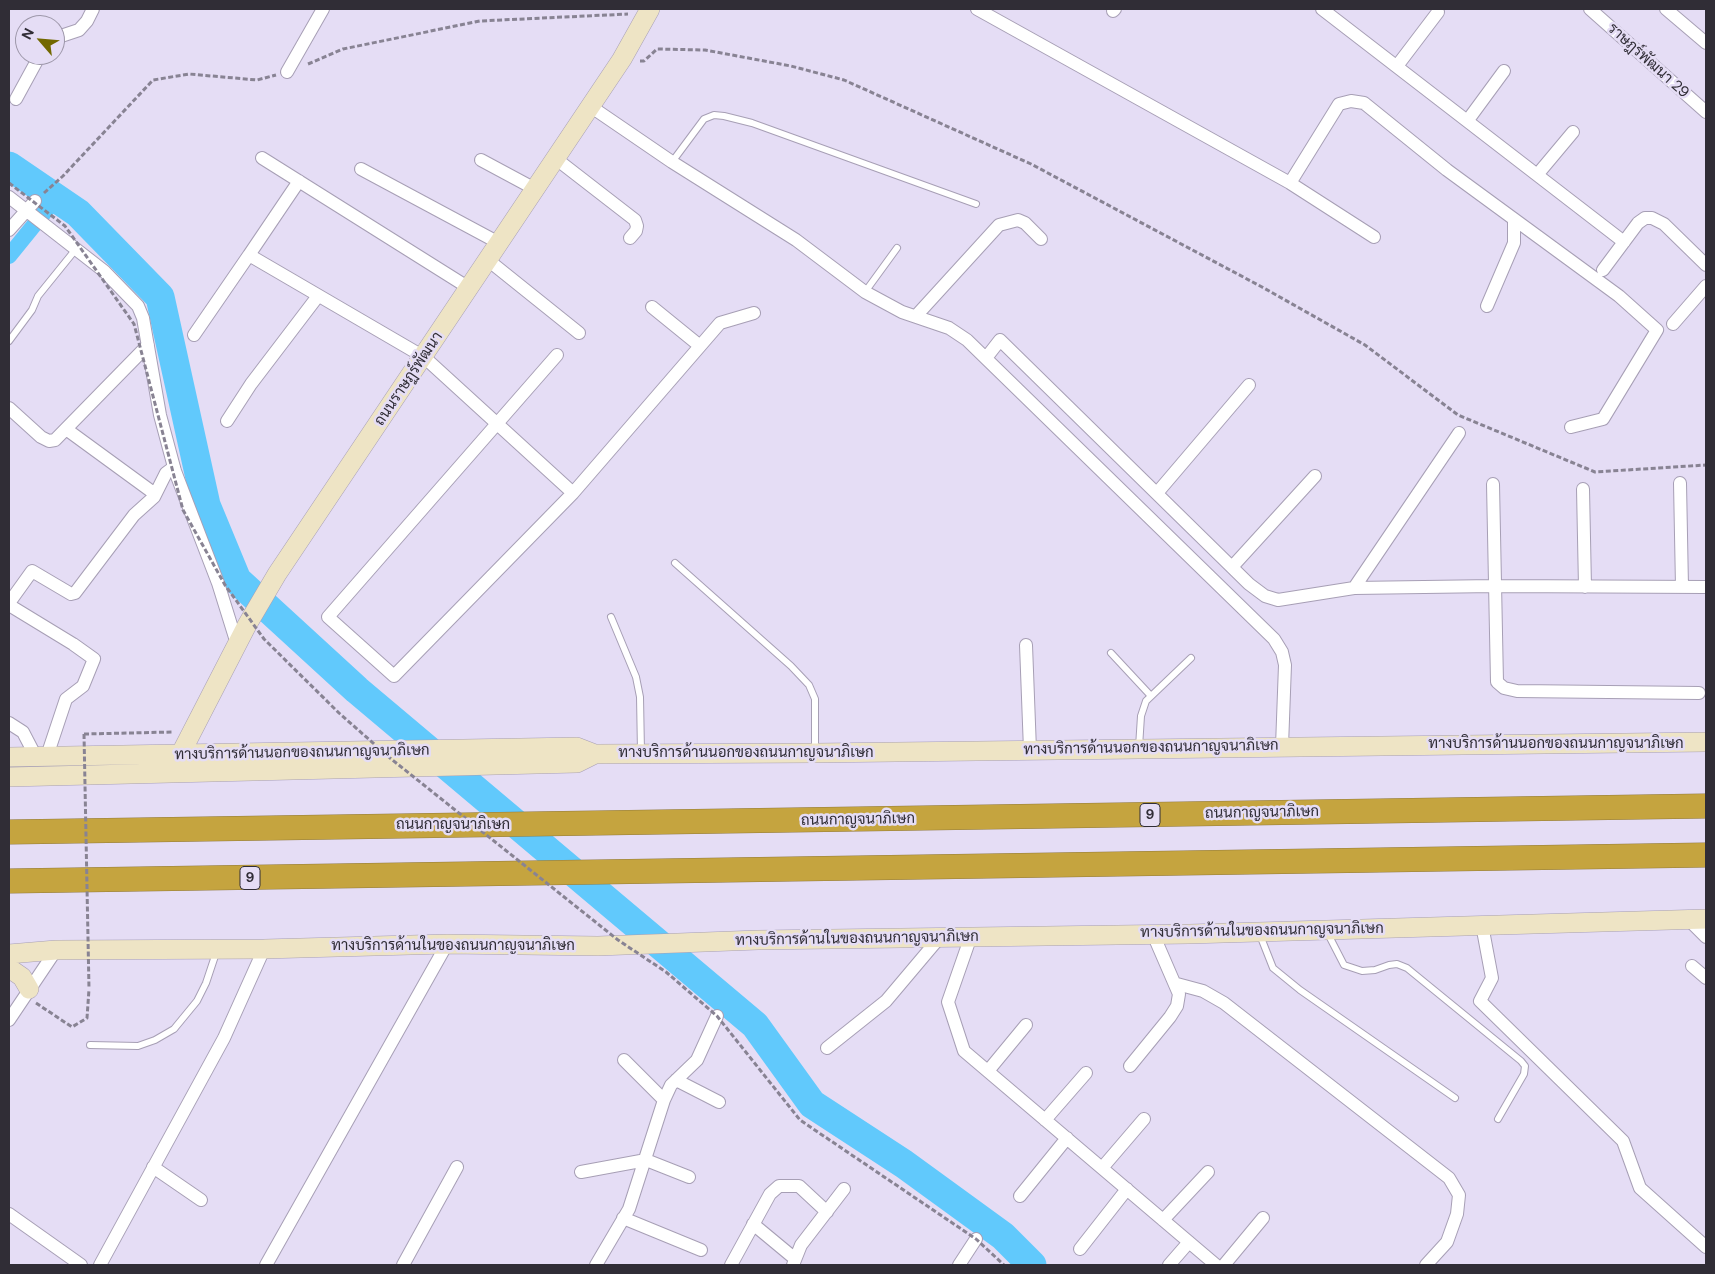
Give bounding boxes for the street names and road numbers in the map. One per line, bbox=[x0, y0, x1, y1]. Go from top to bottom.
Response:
street label: ราษฎร์พัฒนา 29 bbox=[1604, 20, 1692, 102]
street label: ถนนราษฏร์พัฒนา bbox=[371, 329, 447, 429]
street label: ทางบริการด้านนอกของถนนกาญจนาภิเษก bbox=[1428, 735, 1684, 753]
street label: ทางบริการด้านนอกของถนนกาญจนาภิเษก bbox=[1023, 737, 1279, 759]
street label: ทางบริการด้านนอกของถนนกาญจนาภิเษก bbox=[174, 742, 430, 764]
street label: ทางบริการด้านนอกของถนนกาญจนาภิเษก bbox=[618, 744, 874, 762]
street label: ถนนกาญจนาภิเษก bbox=[1205, 803, 1319, 823]
road number: 9 bbox=[1140, 804, 1160, 826]
street label: ถนนกาญจนาภิเษก bbox=[801, 810, 915, 830]
street label: ถนนกาญจนาภิเษก bbox=[396, 816, 510, 834]
road number: 9 bbox=[240, 866, 260, 890]
street label: ทางบริการด้านในของถนนกาญจนาภิเษก bbox=[1140, 920, 1384, 942]
street label: ทางบริการด้านในของถนนกาญจนาภิเษก bbox=[735, 928, 979, 950]
street label: ทางบริการด้านในของถนนกาญจนาภิเษก bbox=[331, 937, 575, 955]

